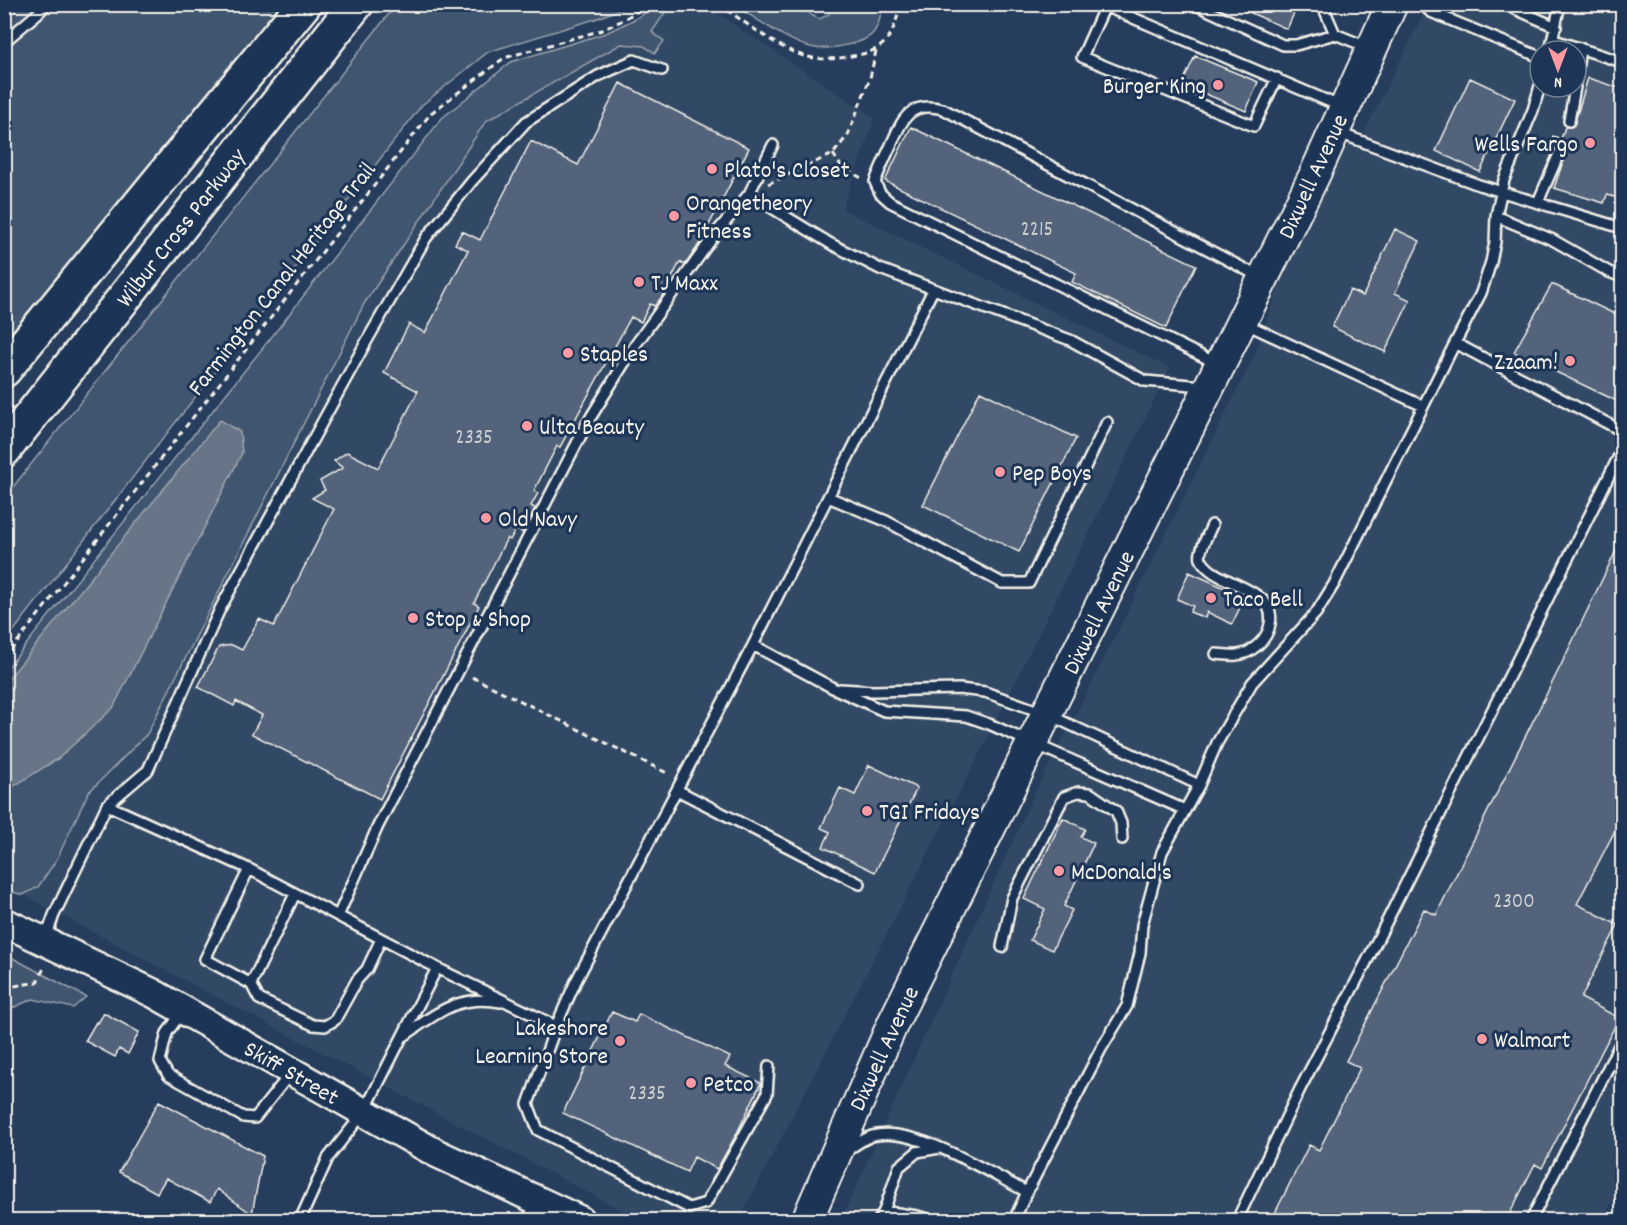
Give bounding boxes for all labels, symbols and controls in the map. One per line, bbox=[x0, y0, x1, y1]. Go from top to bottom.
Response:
north arrow bbox=[1528, 39, 1588, 99]
text: N bbox=[1554, 70, 1562, 93]
place label: Burger King bbox=[1103, 71, 1206, 105]
marker: Burger King bbox=[1211, 78, 1225, 92]
street label: Dixwell Avenue bbox=[1271, 109, 1359, 245]
place label: Wells Fargo bbox=[1475, 129, 1578, 163]
marker: Wells Fargo bbox=[1583, 136, 1597, 150]
street label: Wilbur Cross Parkway bbox=[109, 141, 256, 316]
street label: Farmington Canal Heritage Trail bbox=[181, 155, 386, 404]
place label: Plato's Closet bbox=[724, 155, 850, 189]
marker: Plato's Closet bbox=[705, 162, 719, 176]
place label: Orangetheory Fitness bbox=[686, 188, 813, 250]
marker: Orangetheory Fitness bbox=[667, 209, 681, 223]
house number: 2215 bbox=[1021, 216, 1053, 246]
place label: TJ Maxx bbox=[651, 268, 718, 302]
marker: TJ Maxx bbox=[632, 275, 646, 289]
place label: Staples bbox=[580, 339, 648, 373]
marker: Staples bbox=[561, 346, 575, 360]
place label: Zzaam! bbox=[1494, 347, 1558, 381]
marker: Zzaam! bbox=[1563, 354, 1577, 368]
place label: Ulta Beauty bbox=[539, 412, 645, 446]
marker: Ulta Beauty bbox=[520, 419, 534, 433]
house number: 2335 bbox=[455, 424, 493, 454]
place label: Pep Boys bbox=[1012, 458, 1092, 492]
marker: Pep Boys bbox=[993, 465, 1007, 479]
place label: Old Navy bbox=[498, 504, 578, 538]
marker: Old Navy bbox=[479, 511, 493, 525]
street label: Dixwell Avenue bbox=[1056, 546, 1145, 681]
place label: Taco Bell bbox=[1223, 584, 1303, 618]
marker: Taco Bell bbox=[1204, 591, 1218, 605]
place label: Stop & Shop bbox=[425, 604, 531, 638]
marker: Stop & Shop bbox=[406, 611, 420, 625]
place label: TGI Fridays bbox=[879, 797, 980, 831]
marker: TGI Fridays bbox=[860, 804, 874, 818]
place label: McDonald's bbox=[1071, 857, 1172, 891]
marker: McDonald's bbox=[1052, 864, 1066, 878]
house number: 2300 bbox=[1493, 888, 1535, 918]
street label: Dixwell Avenue bbox=[842, 981, 930, 1117]
place label: Lakeshore Learning Store bbox=[475, 1013, 608, 1075]
place label: Walmart bbox=[1494, 1025, 1570, 1059]
marker: Walmart bbox=[1475, 1032, 1489, 1046]
street label: Skiff Street bbox=[237, 1034, 345, 1116]
marker: Lakeshore Learning Store bbox=[613, 1034, 627, 1048]
place label: Petco bbox=[703, 1069, 754, 1103]
marker: Petco bbox=[684, 1076, 698, 1090]
house number: 2335 bbox=[628, 1080, 666, 1110]

